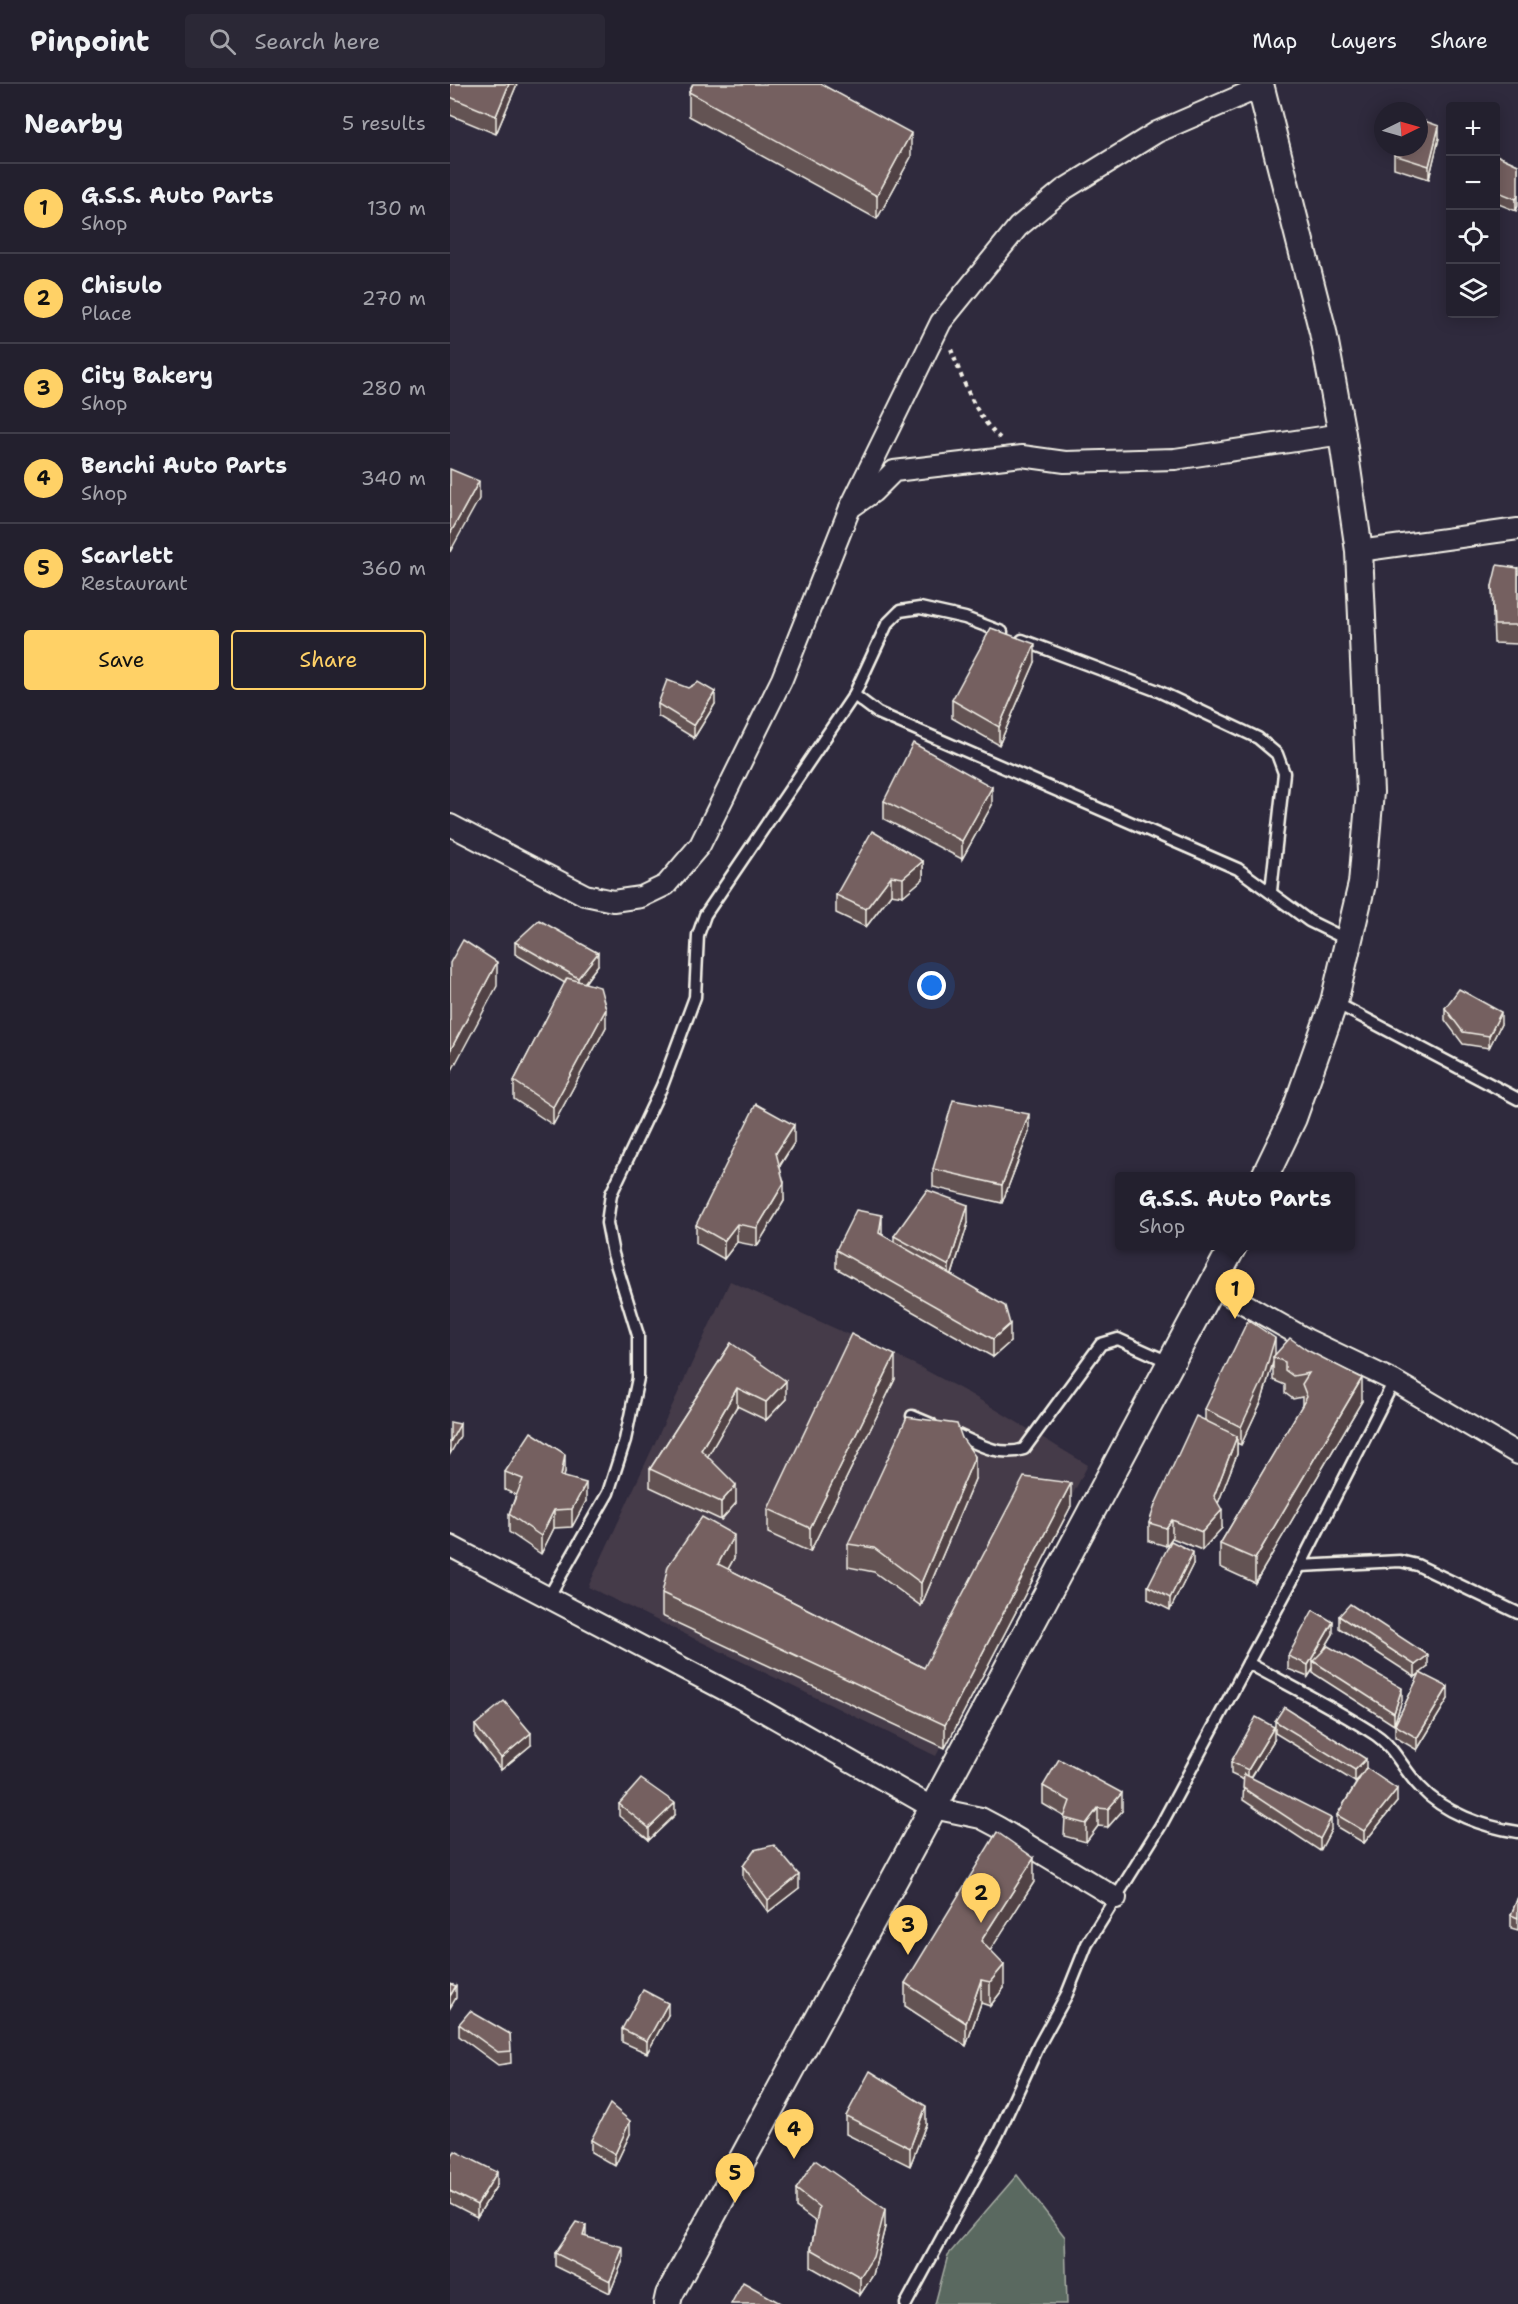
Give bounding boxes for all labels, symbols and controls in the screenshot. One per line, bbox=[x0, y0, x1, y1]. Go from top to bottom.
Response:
search box bbox=[185, 14, 605, 68]
text: Pinpoint bbox=[30, 22, 149, 60]
icon: search bbox=[206, 25, 239, 58]
text: Search here bbox=[254, 27, 380, 56]
text: Map bbox=[1252, 27, 1297, 55]
text: Layers bbox=[1330, 27, 1397, 55]
text: Share bbox=[1430, 27, 1488, 55]
north arrow bbox=[1374, 102, 1428, 156]
map controls bbox=[1446, 102, 1500, 318]
button: + bbox=[1446, 102, 1500, 156]
text: Nearby bbox=[24, 106, 123, 141]
text: 5 results bbox=[342, 110, 426, 136]
button: − bbox=[1446, 156, 1500, 210]
text: G.S.S. Auto Parts bbox=[81, 181, 274, 210]
text: 1 bbox=[39, 195, 48, 221]
text: 130 m bbox=[367, 195, 426, 221]
text: Shop bbox=[81, 210, 128, 236]
button: locate bbox=[1446, 210, 1500, 264]
button: layers bbox=[1446, 264, 1500, 318]
text: Chisulo bbox=[81, 271, 162, 300]
text: 2 bbox=[37, 285, 51, 311]
text: 270 m bbox=[362, 285, 426, 311]
text: Place bbox=[81, 300, 132, 326]
text: City Bakery bbox=[81, 361, 213, 390]
text: 3 bbox=[37, 375, 51, 401]
text: 280 m bbox=[361, 375, 426, 401]
text: Shop bbox=[81, 390, 128, 416]
text: Benchi Auto Parts bbox=[81, 451, 287, 480]
text: 4 bbox=[37, 465, 51, 491]
text: 340 m bbox=[361, 465, 426, 491]
text: Shop bbox=[81, 480, 128, 506]
text: Scarlett bbox=[81, 541, 173, 570]
text: 5 bbox=[37, 555, 50, 581]
text: 360 m bbox=[361, 555, 426, 581]
text: Restaurant bbox=[81, 570, 188, 596]
button: Save bbox=[24, 630, 219, 690]
button: Share bbox=[231, 630, 426, 690]
your location bbox=[917, 971, 946, 1000]
popup bbox=[1115, 1172, 1355, 1250]
text: G.S.S. Auto Parts bbox=[1139, 1184, 1331, 1213]
text: Shop bbox=[1139, 1213, 1185, 1239]
pin: 1 bbox=[1216, 1270, 1254, 1319]
pin: 2 bbox=[962, 1874, 1000, 1923]
pin: 3 bbox=[888, 1906, 928, 1955]
pin: 4 bbox=[774, 2110, 814, 2159]
pin: 5 bbox=[716, 2154, 754, 2203]

